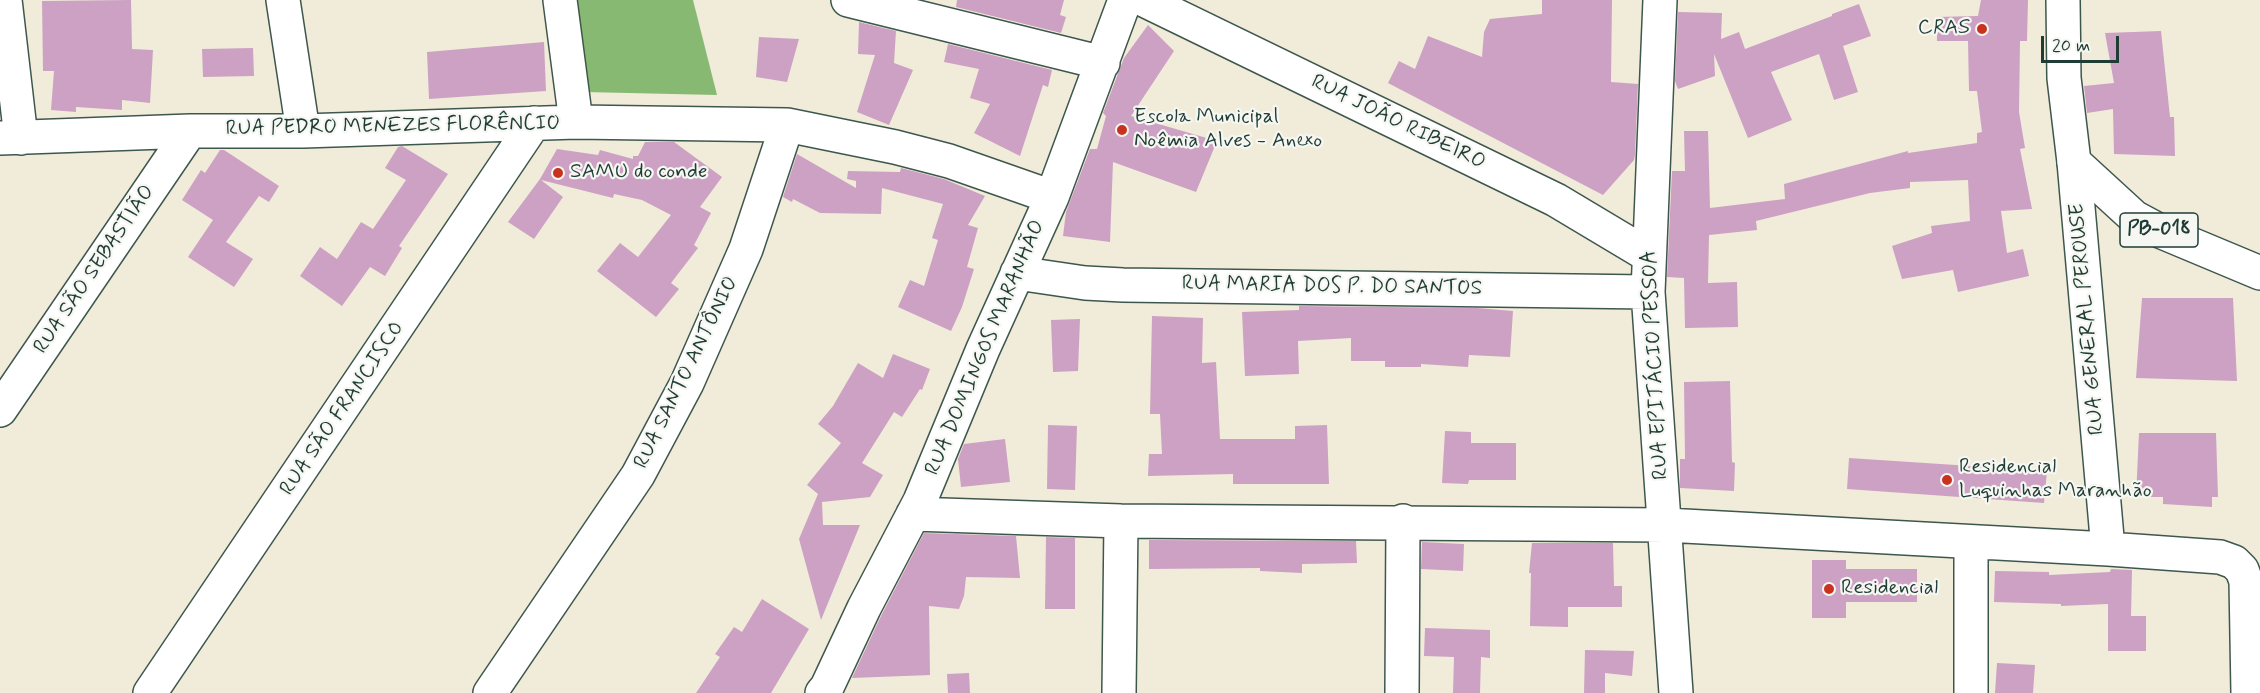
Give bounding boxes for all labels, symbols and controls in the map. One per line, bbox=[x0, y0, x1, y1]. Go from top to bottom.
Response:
place label: CRAS bbox=[1918, 16, 1970, 42]
marker: CRAS bbox=[1975, 22, 1989, 36]
scale bar bbox=[2044, 24, 2122, 62]
text: 20 m bbox=[2052, 34, 2090, 58]
street label: RUA JOÃO RIBEIRO bbox=[1307, 70, 1489, 176]
place label: Escola Municipal Noêmia Alves - Anexo bbox=[1134, 105, 1322, 155]
street label: RUA PEDRO MENEZES FLORÊNCIO bbox=[226, 111, 560, 143]
marker: Escola Municipal Noêmia Alves - Anexo bbox=[1115, 123, 1129, 137]
place label: SAMU do conde bbox=[570, 160, 707, 186]
marker: SAMU do conde bbox=[551, 166, 565, 180]
street label: RUA SÃO SEBASTIÃO bbox=[29, 181, 161, 359]
street label: RUA GENERAL PEROUSE bbox=[2065, 202, 2111, 436]
road number: PB-018 bbox=[2120, 213, 2198, 247]
street label: RUA DOMINGOS MARANHÃO bbox=[921, 217, 1051, 479]
street label: RUA EPITÁCIO PESSOA bbox=[1637, 250, 1675, 480]
street label: RUA MARIA DOS P. DO SANTOS bbox=[1182, 272, 1482, 302]
street label: RUA SANTO ANTÔNIO bbox=[629, 273, 745, 473]
street label: RUA SÃO FRANCISCO bbox=[275, 317, 411, 501]
place label: Residencial Luquinhas Maranhão bbox=[1959, 455, 2152, 505]
marker: Residencial Luquinhas Maranhão bbox=[1940, 473, 1954, 487]
place label: Residencial bbox=[1841, 576, 1938, 602]
marker: Residencial bbox=[1822, 582, 1836, 596]

